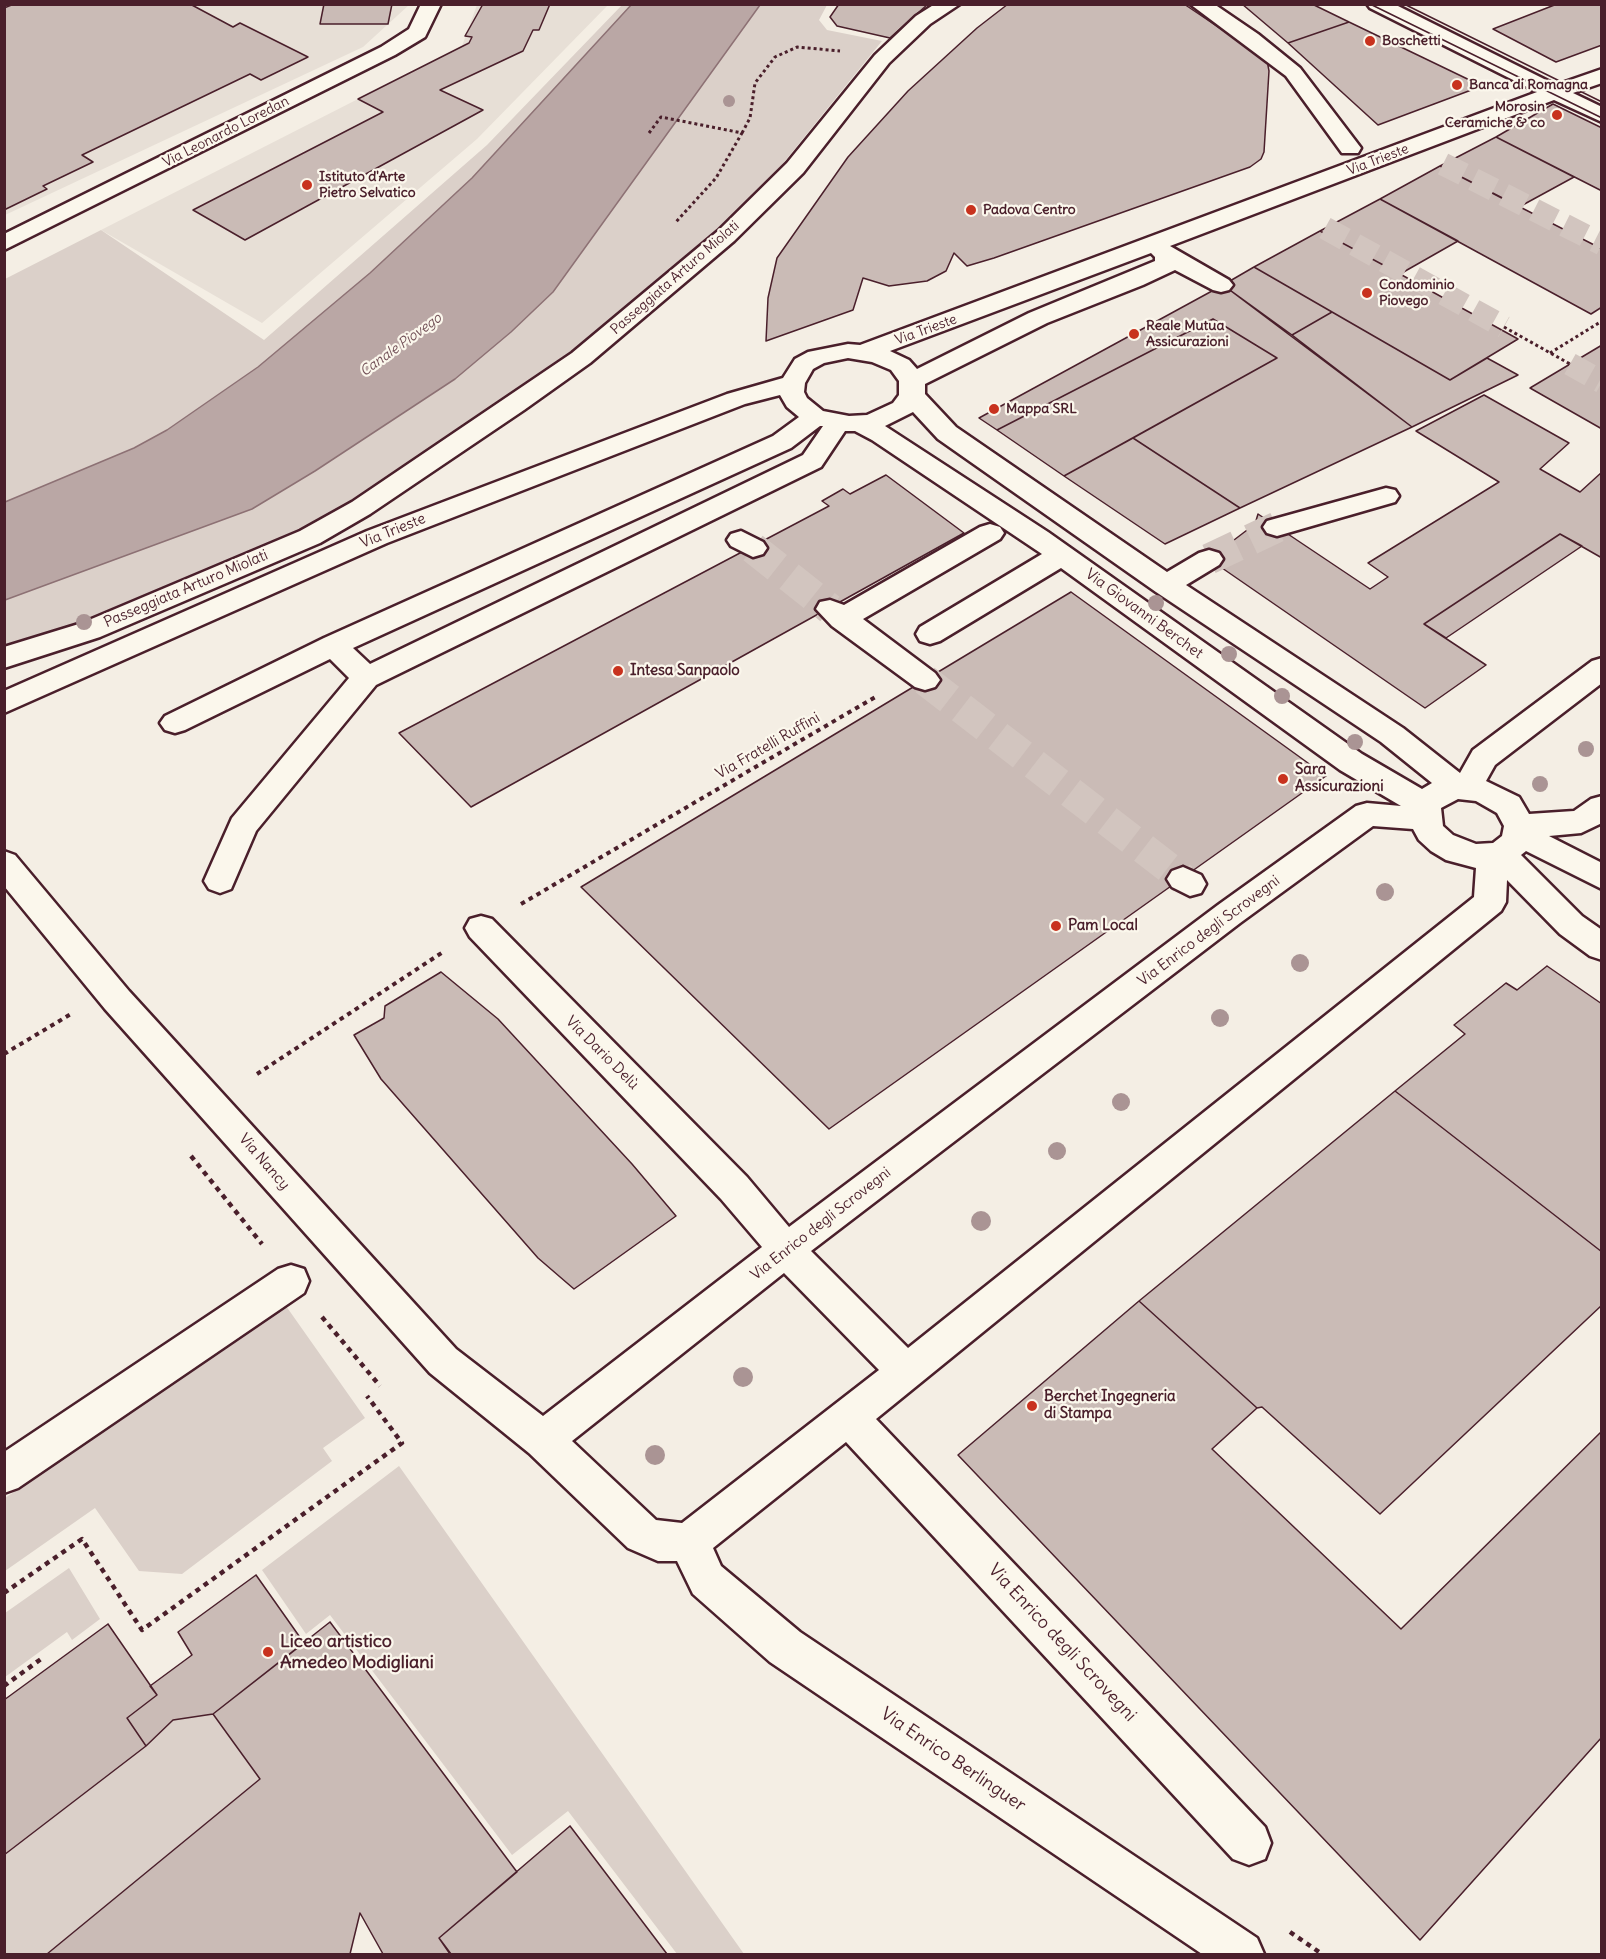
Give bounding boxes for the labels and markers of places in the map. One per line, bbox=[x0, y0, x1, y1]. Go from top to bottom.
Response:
place label: Boschetti bbox=[1382, 33, 1441, 49]
marker: Boschetti bbox=[1363, 34, 1377, 48]
place label: Banca di Romagna bbox=[1469, 77, 1588, 93]
marker: Banca di Romagna bbox=[1450, 78, 1464, 92]
place label: Morosin Ceramiche & co bbox=[1445, 99, 1545, 132]
marker: Morosin Ceramiche & co bbox=[1550, 108, 1564, 122]
place label: Istituto d'Arte Pietro Selvatico bbox=[319, 169, 416, 202]
marker: Istituto d'Arte Pietro Selvatico bbox=[300, 178, 314, 192]
place label: Padova Centro bbox=[983, 202, 1076, 218]
marker: Padova Centro bbox=[964, 203, 978, 217]
place label: Condominio Piovego bbox=[1379, 277, 1455, 310]
marker: Condominio Piovego bbox=[1360, 286, 1374, 300]
place label: Reale Mutua Assicurazioni bbox=[1146, 318, 1229, 350]
marker: Reale Mutua Assicurazioni bbox=[1127, 327, 1141, 341]
place label: Mappa SRL bbox=[1006, 401, 1077, 417]
marker: Mappa SRL bbox=[987, 402, 1001, 416]
place label: Intesa Sanpaolo bbox=[630, 662, 740, 680]
marker: Intesa Sanpaolo bbox=[611, 664, 625, 678]
place label: Sara Assicurazioni bbox=[1295, 761, 1384, 796]
marker: Sara Assicurazioni bbox=[1276, 772, 1290, 786]
place label: Pam Local bbox=[1068, 917, 1138, 935]
marker: Pam Local bbox=[1049, 919, 1063, 933]
place label: Berchet Ingegneria di Stampa bbox=[1044, 1388, 1176, 1423]
marker: Berchet Ingegneria di Stampa bbox=[1025, 1399, 1039, 1413]
place label: Liceo artistico Amedeo Modigliani bbox=[280, 1631, 434, 1674]
marker: Liceo artistico Amedeo Modigliani bbox=[261, 1645, 275, 1659]

